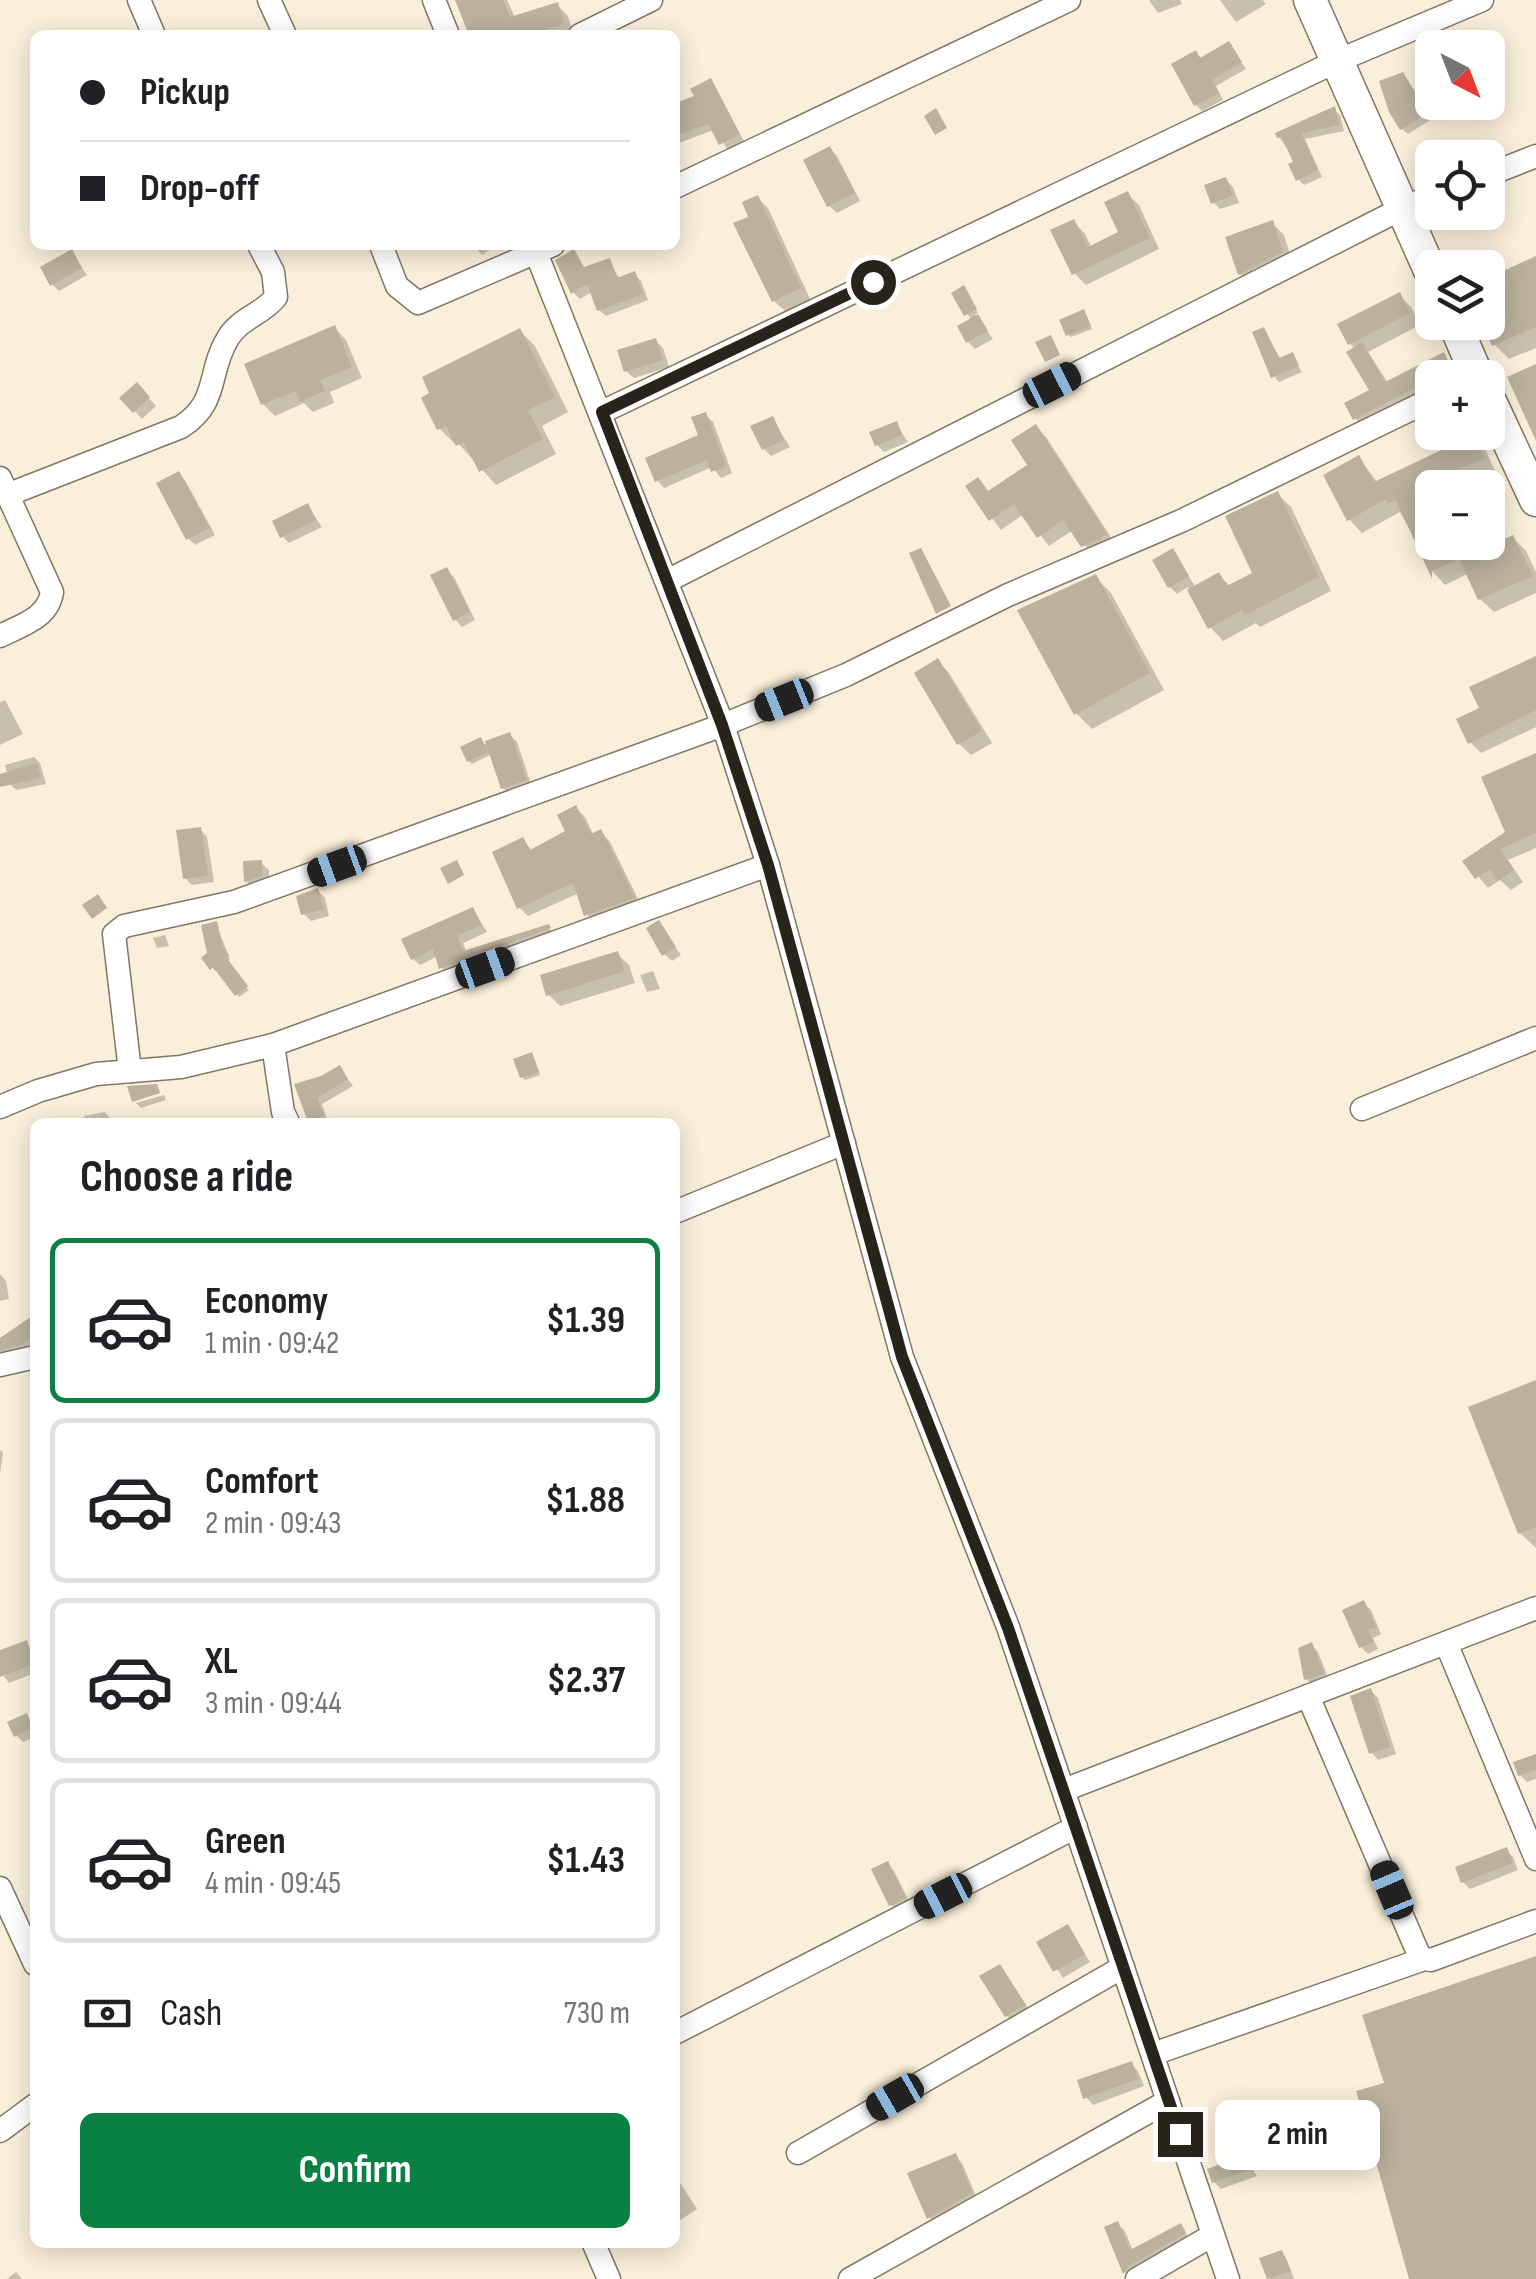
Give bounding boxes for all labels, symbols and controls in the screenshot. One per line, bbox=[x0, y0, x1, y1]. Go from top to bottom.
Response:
north arrow bbox=[1415, 30, 1505, 120]
map controls bbox=[1415, 30, 1505, 560]
text: Pickup bbox=[140, 70, 230, 115]
button: locate bbox=[1415, 140, 1505, 230]
text: Drop-off bbox=[140, 166, 259, 211]
button: layers bbox=[1415, 250, 1505, 340]
route start bbox=[851, 260, 896, 305]
car bbox=[1018, 358, 1086, 412]
button: + bbox=[1415, 360, 1505, 450]
button: − bbox=[1415, 470, 1505, 560]
car bbox=[751, 675, 817, 725]
car bbox=[304, 842, 370, 890]
car bbox=[452, 944, 518, 992]
text: Choose a ride bbox=[80, 1150, 293, 1205]
icon: car bbox=[85, 1276, 175, 1366]
text: Economy bbox=[205, 1279, 328, 1324]
text: $1.39 bbox=[546, 1298, 625, 1343]
text: 1 min · 09:42 bbox=[205, 1324, 339, 1363]
icon: car bbox=[85, 1456, 175, 1546]
text: Comfort bbox=[205, 1459, 319, 1504]
text: $1.88 bbox=[545, 1478, 625, 1523]
text: 2 min · 09:43 bbox=[205, 1504, 341, 1543]
icon: car bbox=[85, 1636, 175, 1726]
text: XL bbox=[205, 1639, 238, 1684]
text: $2.37 bbox=[547, 1658, 625, 1703]
text: 3 min · 09:44 bbox=[205, 1684, 342, 1723]
icon: car bbox=[85, 1816, 175, 1906]
text: Green bbox=[205, 1819, 286, 1864]
text: $1.43 bbox=[546, 1838, 625, 1883]
car bbox=[1366, 1857, 1418, 1923]
text: 4 min · 09:45 bbox=[205, 1864, 341, 1903]
car bbox=[909, 1869, 977, 1923]
icon: cash bbox=[80, 1986, 135, 2041]
text: Cash bbox=[160, 1991, 222, 2036]
text: 730 m bbox=[564, 1994, 630, 2033]
car bbox=[862, 2069, 928, 2125]
callout: 2 min bbox=[1215, 2099, 1380, 2169]
route end bbox=[1158, 2112, 1203, 2157]
button: Confirm bbox=[80, 2113, 630, 2228]
text: 2 min bbox=[1267, 2115, 1328, 2154]

